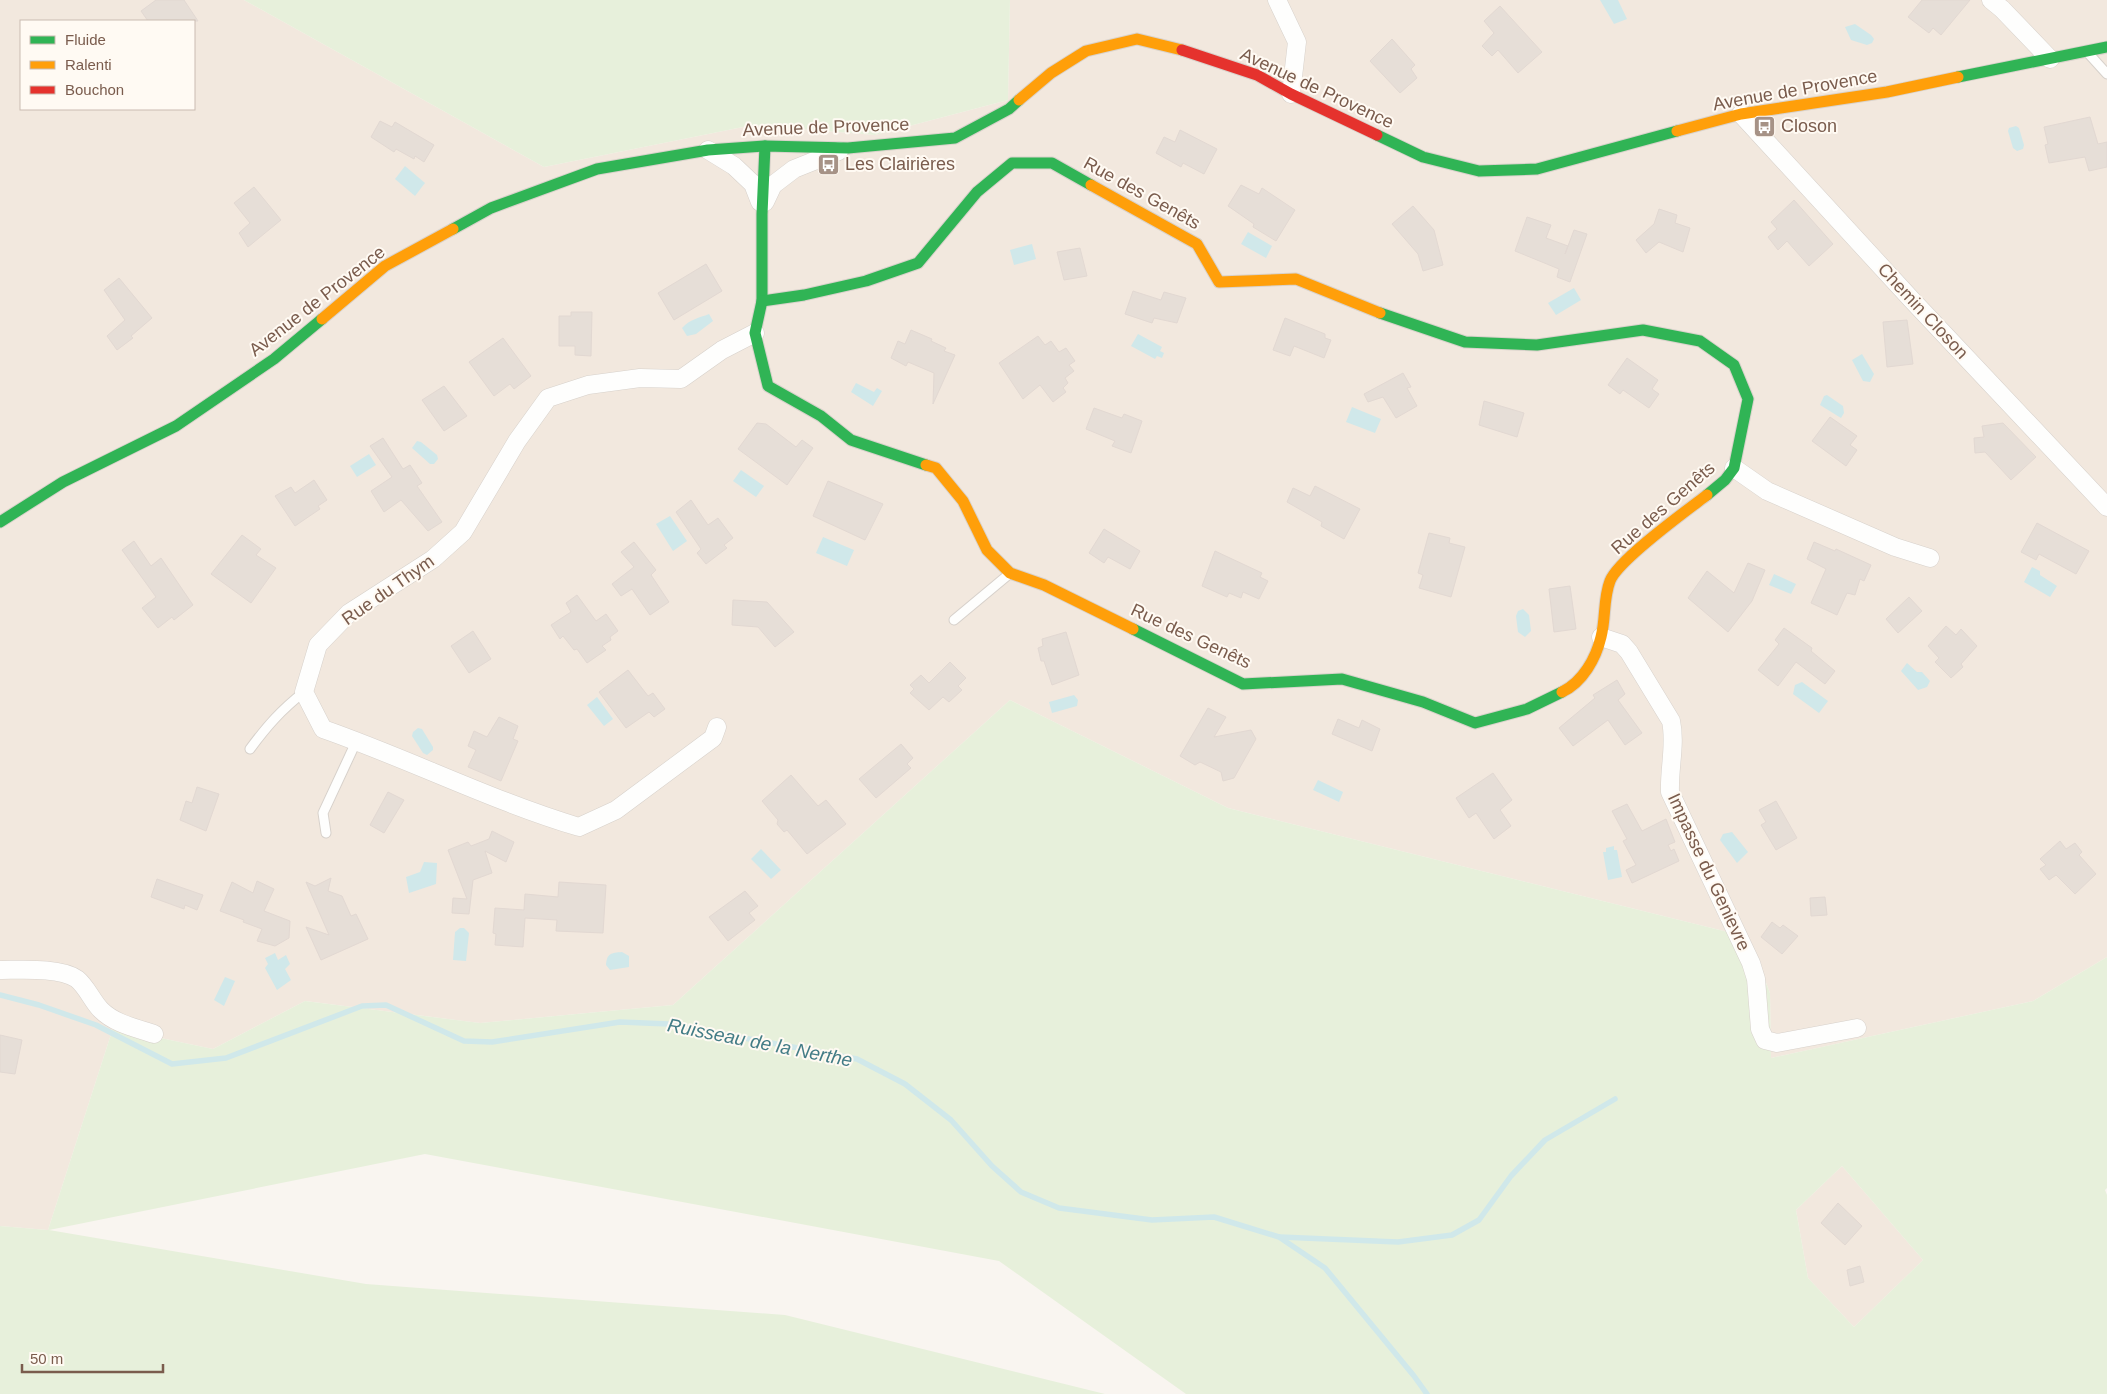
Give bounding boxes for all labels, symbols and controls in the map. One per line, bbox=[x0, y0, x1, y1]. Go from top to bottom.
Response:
legend bbox=[20, 20, 195, 110]
text: Fluide bbox=[65, 31, 106, 48]
street label: Avenue de Provence bbox=[1237, 44, 1397, 132]
text: Ralenti bbox=[65, 56, 112, 73]
street label: Avenue de Provence bbox=[1711, 66, 1879, 114]
text: Bouchon bbox=[65, 81, 124, 98]
street label: Avenue de Provence bbox=[742, 114, 910, 140]
bus stop icon: Closon bbox=[1753, 114, 1777, 138]
place label: Closon bbox=[1781, 116, 1837, 136]
bus stop icon: Les Clairières bbox=[817, 152, 841, 176]
street label: Rue des Genêts bbox=[1080, 153, 1204, 233]
place label: Les Clairières bbox=[845, 154, 955, 174]
street label: Avenue de Provence bbox=[245, 242, 389, 360]
street label: Chemin Closon bbox=[1874, 259, 1972, 363]
street label: Rue des Genêts bbox=[1607, 458, 1719, 558]
street label: Rue du Thym bbox=[338, 551, 438, 629]
street label: Rue des Genêts bbox=[1128, 599, 1254, 673]
street label: Impasse du Genievre bbox=[1664, 790, 1754, 954]
water label: Ruisseau de la Nerthe bbox=[666, 1014, 854, 1071]
scale bar bbox=[22, 1342, 164, 1374]
text: 50 m bbox=[30, 1350, 63, 1367]

